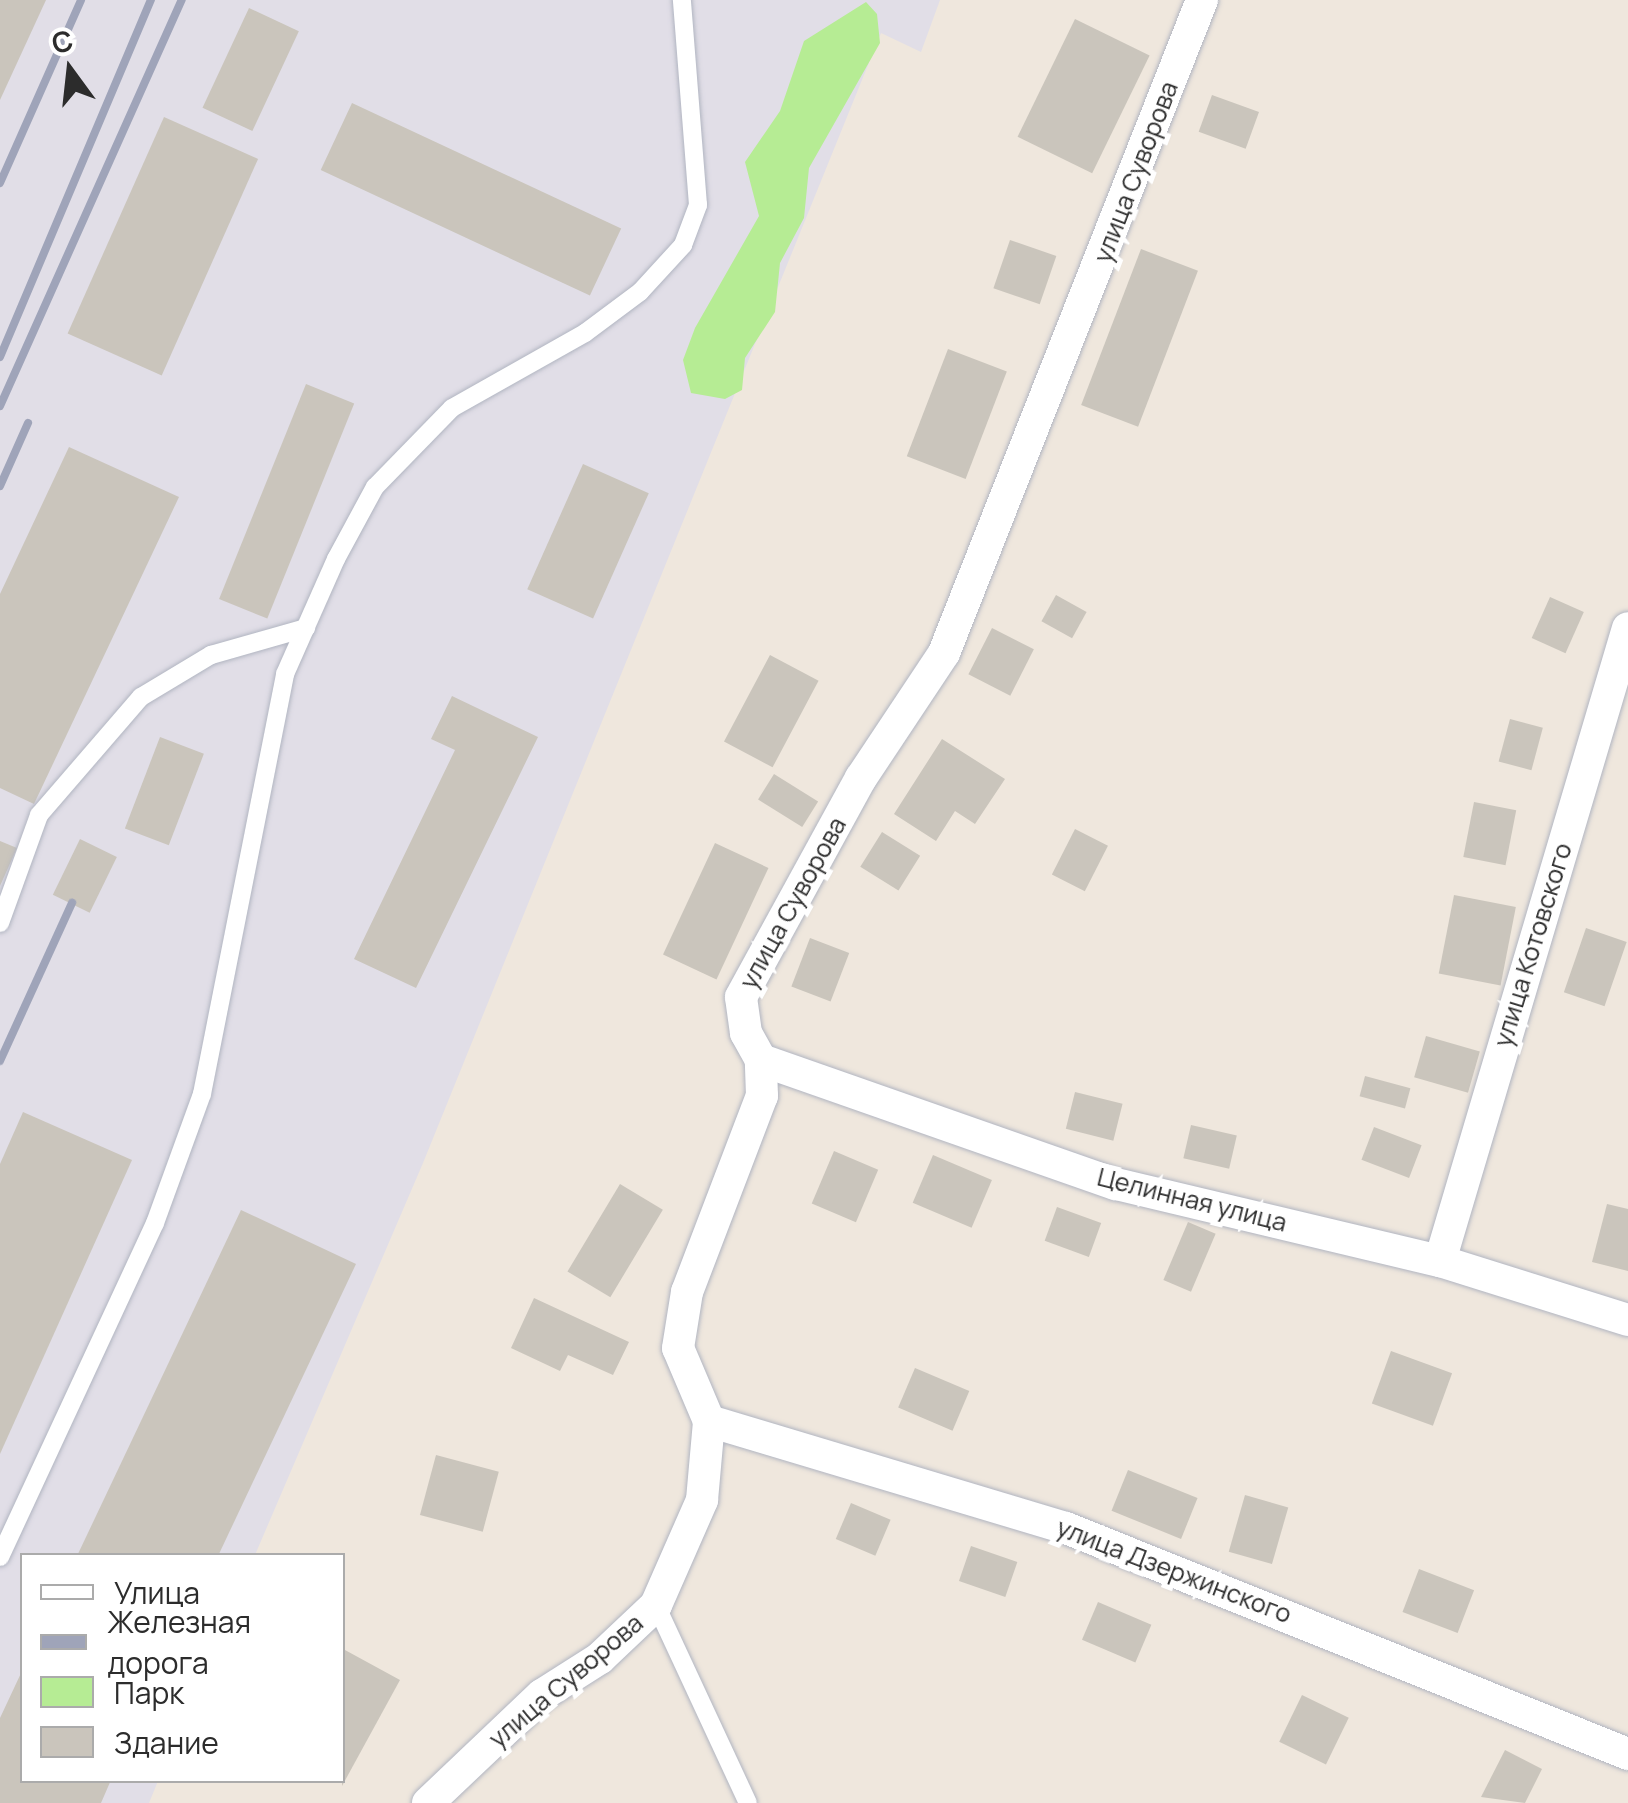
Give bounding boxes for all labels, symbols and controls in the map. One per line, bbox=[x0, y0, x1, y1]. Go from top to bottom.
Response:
north arrow bbox=[20, 20, 120, 120]
text: С bbox=[47, 20, 77, 62]
street label: улица Суворова bbox=[1088, 77, 1184, 267]
street label: улица Суворова bbox=[733, 812, 853, 994]
street label: улица Котовского bbox=[1488, 840, 1578, 1050]
street label: Целинная улица bbox=[1094, 1162, 1290, 1238]
street label: улица Дзержинского bbox=[1052, 1512, 1296, 1630]
legend bbox=[20, 1553, 345, 1783]
text: Улица bbox=[114, 1572, 200, 1613]
text: Железная дорога bbox=[107, 1601, 251, 1683]
street label: улица Суворова bbox=[483, 1608, 649, 1754]
text: Парк bbox=[114, 1672, 184, 1713]
text: Здание bbox=[114, 1722, 219, 1763]

